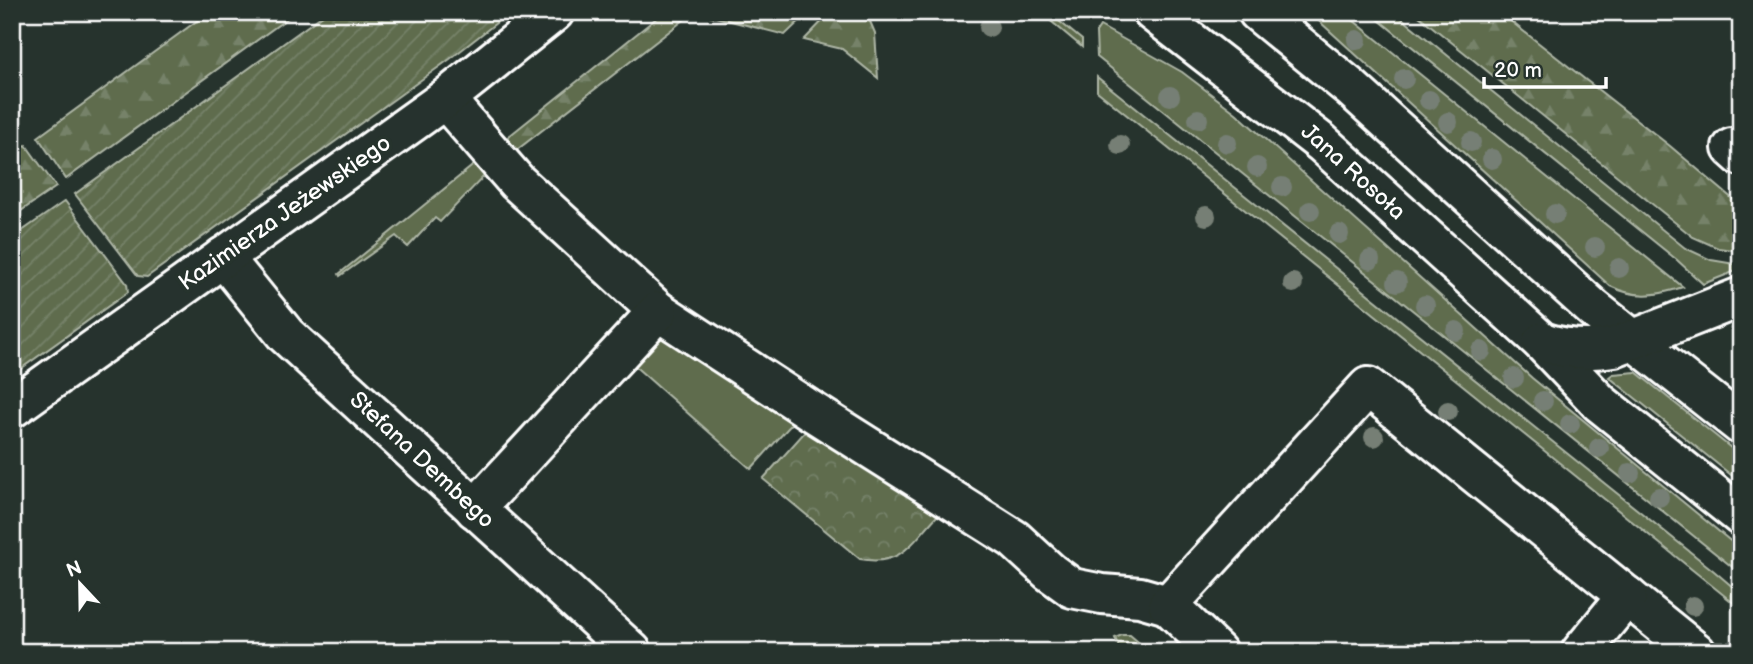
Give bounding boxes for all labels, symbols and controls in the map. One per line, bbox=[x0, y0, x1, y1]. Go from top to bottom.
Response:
scale bar bbox=[1484, 46, 1606, 90]
text: 20 m bbox=[1494, 58, 1542, 83]
street label: Jana Rosoła bbox=[1295, 118, 1411, 226]
street label: Kazimierza Jeżewskiego bbox=[174, 129, 396, 297]
street label: Stefana Dembego bbox=[344, 386, 500, 534]
north arrow bbox=[46, 548, 116, 618]
text: N bbox=[63, 556, 85, 583]

